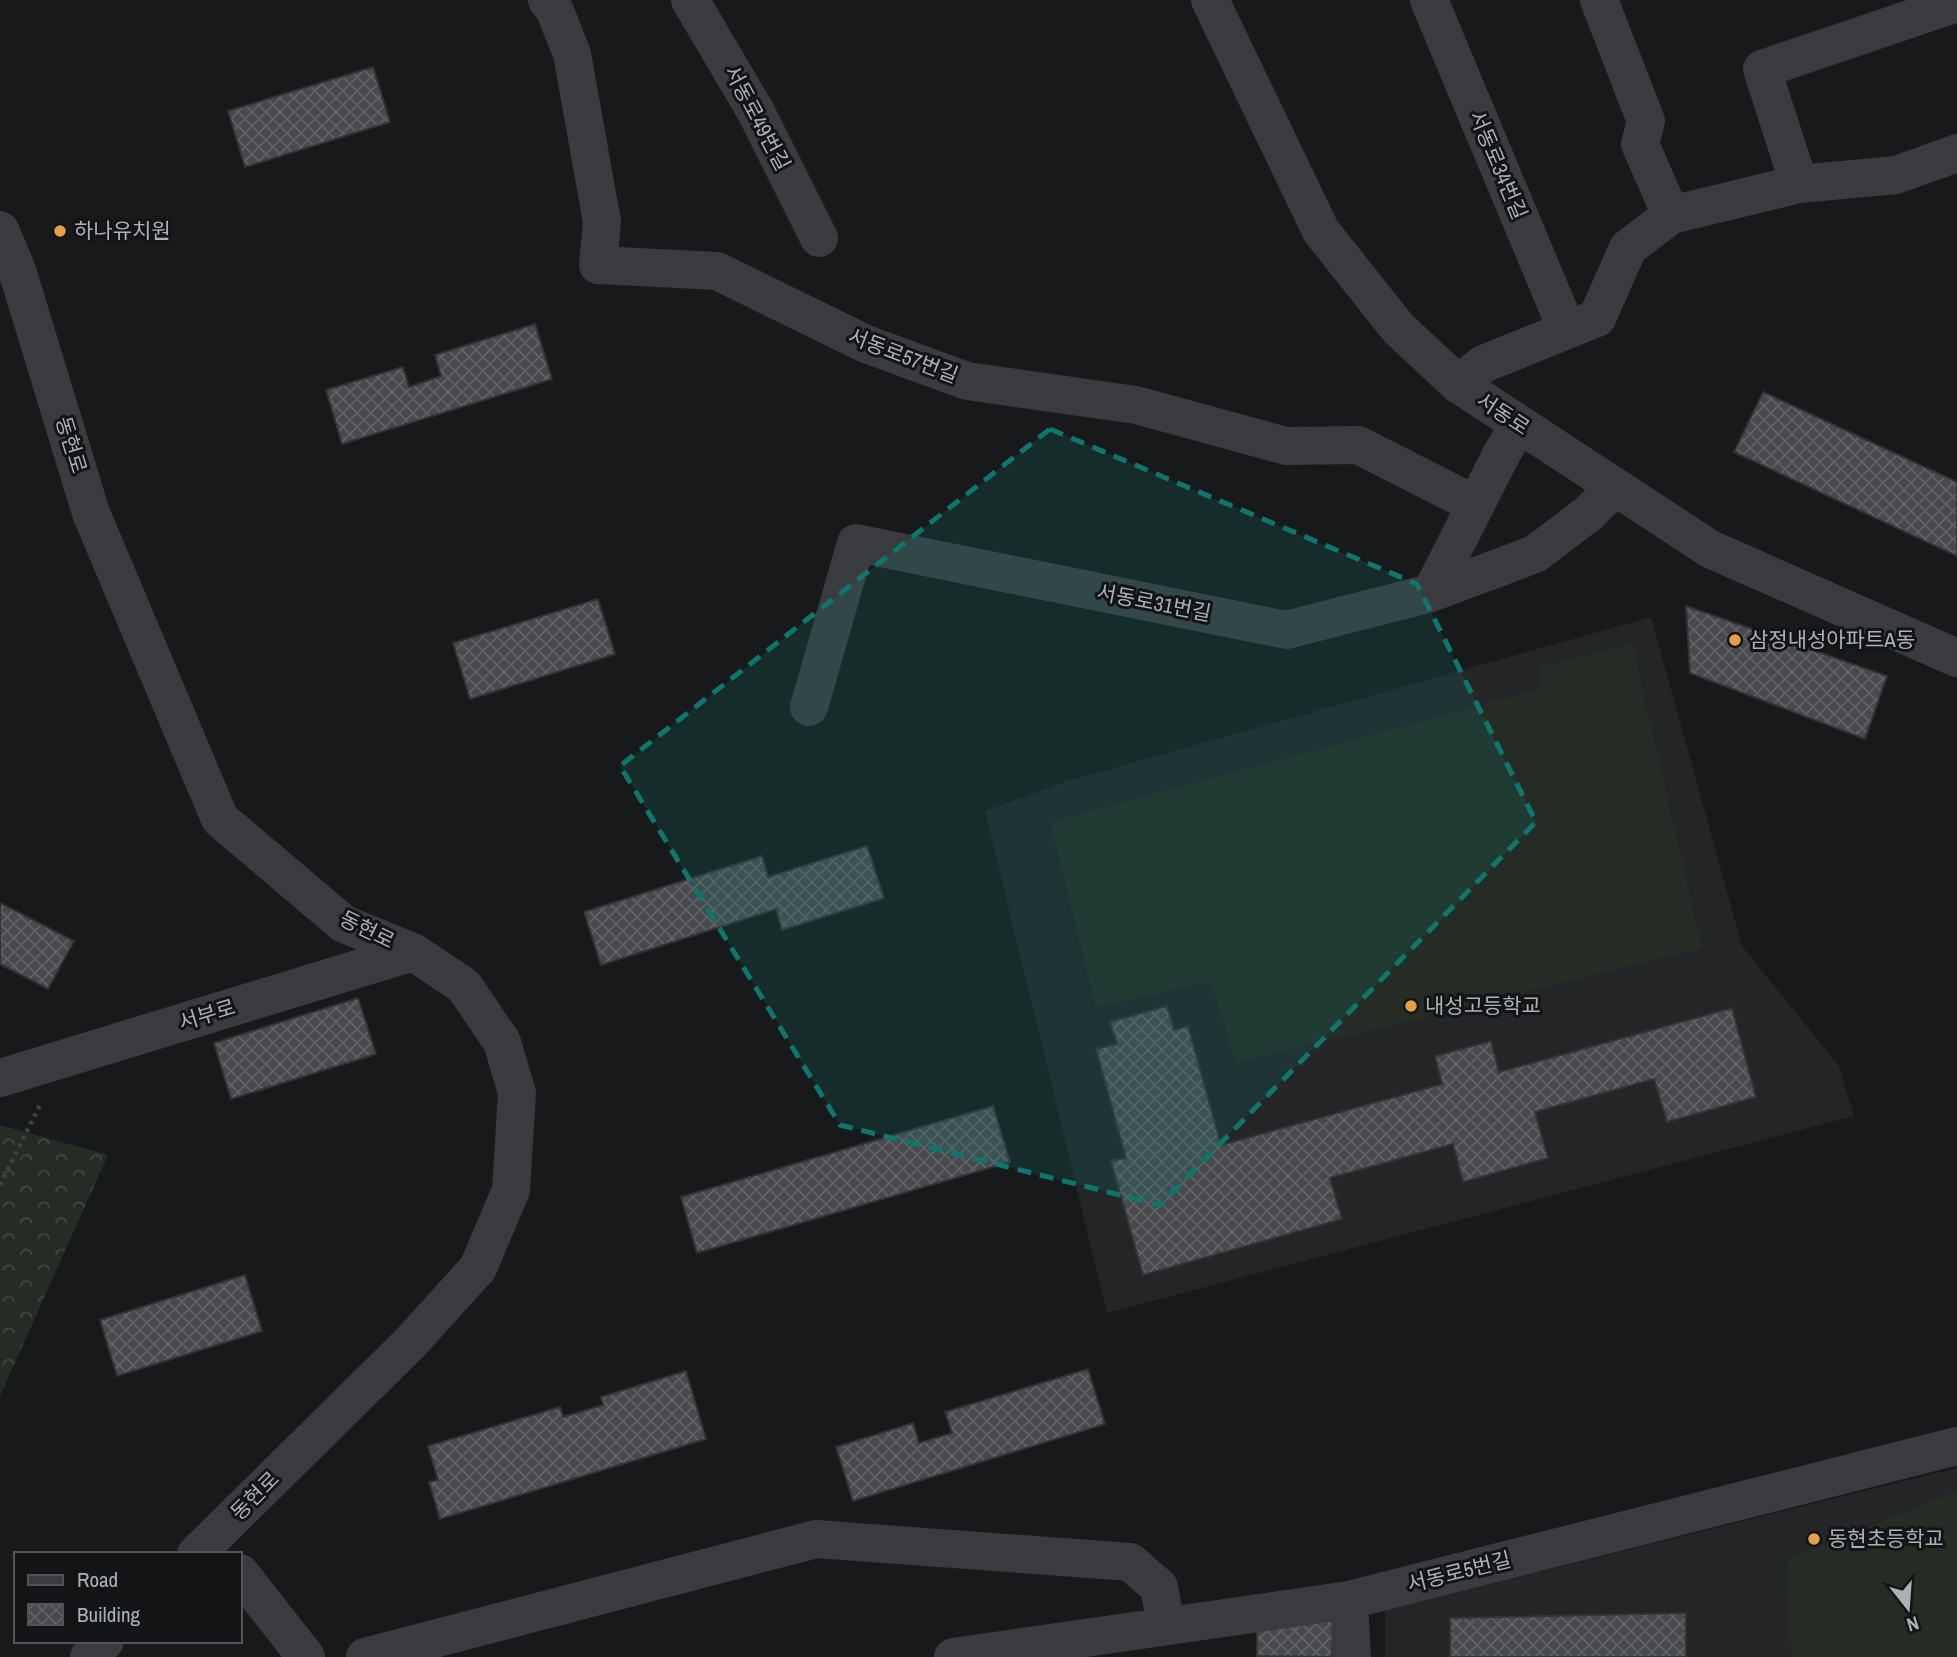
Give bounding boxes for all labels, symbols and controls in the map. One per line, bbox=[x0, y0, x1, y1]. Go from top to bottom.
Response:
street label: 서동로49번길 bbox=[717, 60, 797, 176]
street label: 서동로34번길 bbox=[1462, 106, 1534, 224]
place label: 하나유치원 bbox=[74, 216, 171, 245]
marker: 하나유치원 bbox=[52, 223, 68, 239]
street label: 서동로57번길 bbox=[844, 321, 962, 390]
street label: 서동로 bbox=[1471, 386, 1535, 442]
street label: 동현로 bbox=[49, 413, 94, 477]
street label: 서동로31번길 bbox=[1095, 577, 1214, 628]
place label: 삼정내성아파트A동 bbox=[1749, 625, 1915, 654]
marker: 삼정내성아파트A동 bbox=[1727, 632, 1743, 648]
street label: 동현로 bbox=[335, 904, 400, 955]
place label: 내성고등학교 bbox=[1425, 991, 1541, 1020]
street label: 서부로 bbox=[175, 992, 239, 1037]
marker: 내성고등학교 bbox=[1403, 998, 1419, 1014]
street label: 동현로 bbox=[224, 1465, 285, 1526]
place label: 동현초등학교 bbox=[1828, 1524, 1944, 1553]
marker: 동현초등학교 bbox=[1806, 1531, 1822, 1547]
street label: 서동로5번길 bbox=[1404, 1545, 1514, 1598]
legend bbox=[14, 1552, 242, 1643]
text: Road bbox=[77, 1565, 118, 1594]
north arrow bbox=[1873, 1573, 1943, 1643]
text: Building bbox=[77, 1600, 141, 1629]
text: N bbox=[1904, 1610, 1922, 1638]

